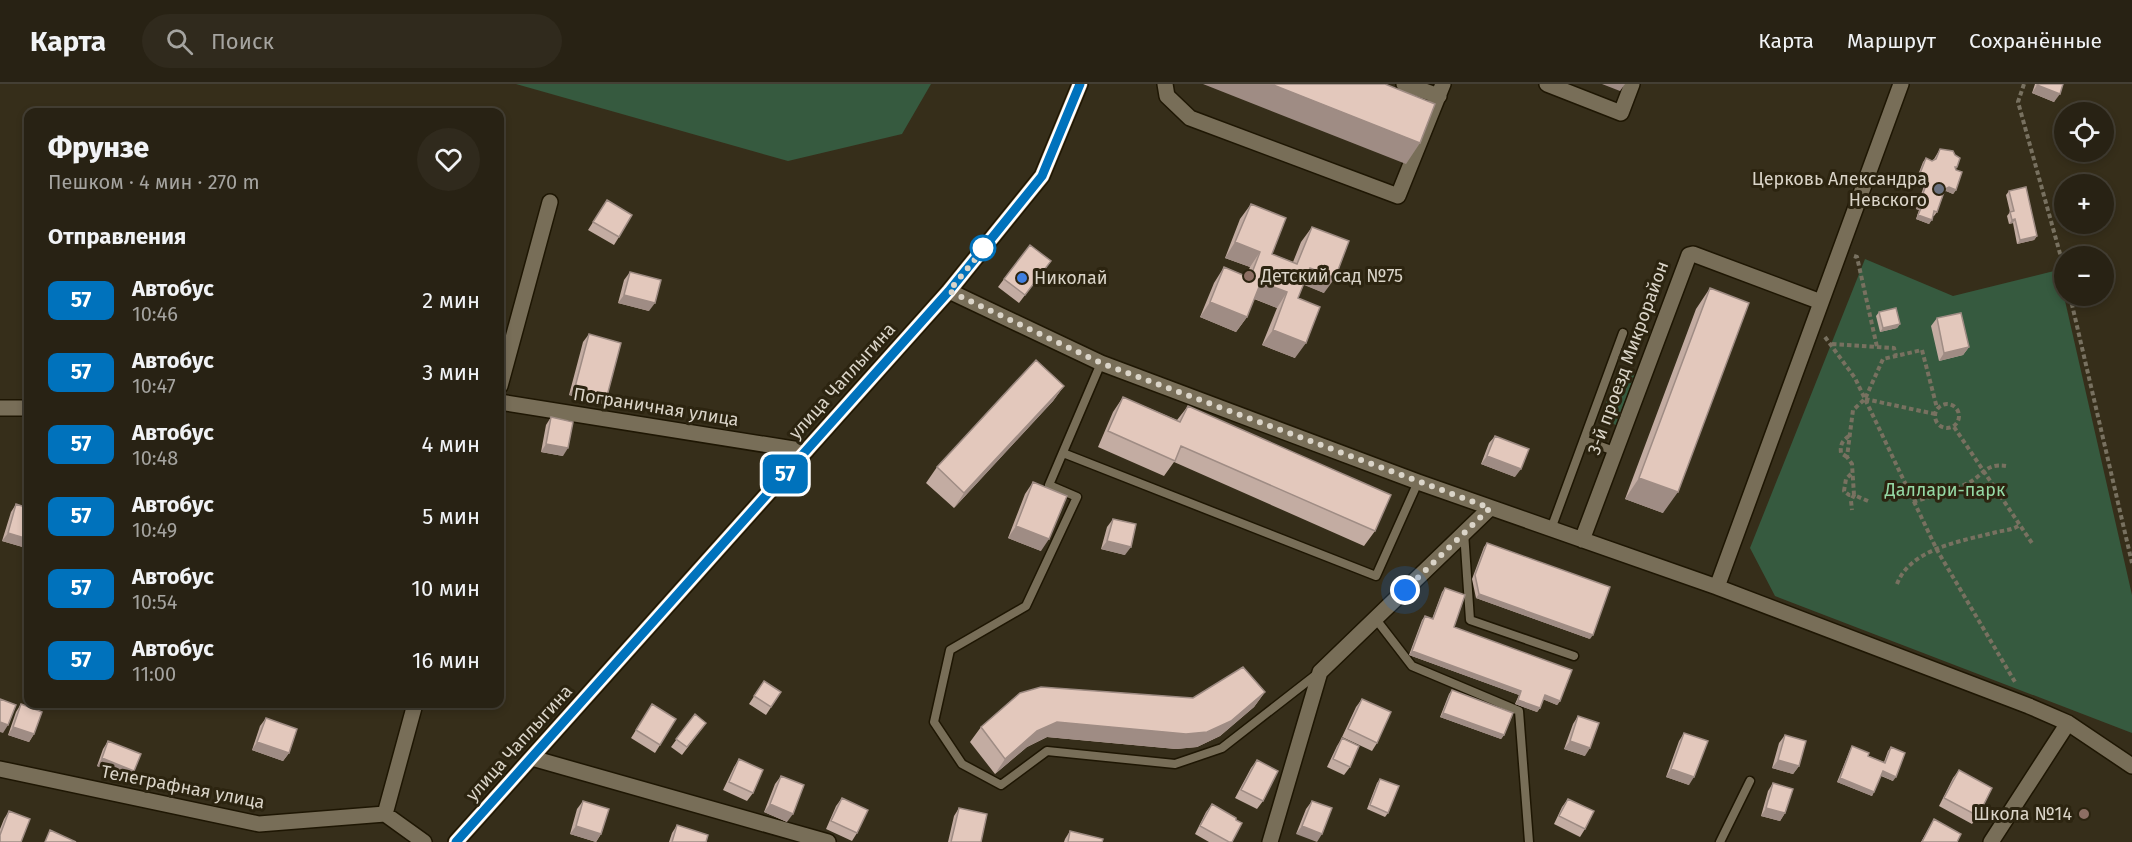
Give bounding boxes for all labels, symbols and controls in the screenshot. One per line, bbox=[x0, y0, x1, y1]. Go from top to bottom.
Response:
search box bbox=[142, 14, 562, 68]
text: Карта bbox=[30, 25, 106, 58]
icon: search bbox=[163, 25, 196, 58]
text: Поиск bbox=[211, 28, 274, 55]
text: Карта bbox=[1758, 28, 1814, 54]
text: Маршрут bbox=[1847, 28, 1936, 54]
text: Сохранённые bbox=[1969, 28, 2102, 54]
map controls bbox=[2054, 102, 2114, 306]
button: locate bbox=[2054, 102, 2114, 162]
button: heart bbox=[417, 128, 480, 191]
text: Фрунзе bbox=[48, 131, 149, 164]
place label: Церковь Александра Невского bbox=[1752, 168, 1927, 211]
text: Пешком · 4 мин · 270 m bbox=[48, 170, 260, 194]
button: + bbox=[2054, 174, 2114, 234]
marker: Церковь Александра Невского bbox=[1932, 182, 1946, 196]
text: Отправления bbox=[48, 223, 186, 250]
unlabelled marker bbox=[970, 235, 996, 261]
button: − bbox=[2054, 246, 2114, 306]
street label: 3-й проезд Микрорайон bbox=[1583, 258, 1673, 458]
place label: Детский сад №75 bbox=[1260, 265, 1403, 287]
place label: Николай bbox=[1034, 267, 1108, 289]
marker: Детский сад №75 bbox=[1242, 269, 1256, 283]
marker: Николай bbox=[1015, 271, 1029, 285]
text: Автобус bbox=[132, 275, 214, 302]
text: 57 bbox=[71, 287, 91, 313]
text: 2 мин bbox=[422, 287, 480, 314]
text: 10:46 bbox=[132, 302, 178, 326]
street label: улица Чаплыгина bbox=[784, 318, 900, 444]
text: Автобус bbox=[132, 347, 214, 374]
text: 57 bbox=[71, 359, 91, 385]
text: 3 мин bbox=[422, 359, 480, 386]
text: 10:47 bbox=[132, 374, 176, 398]
street label: Пограничная улица bbox=[572, 383, 740, 431]
text: Автобус bbox=[132, 419, 214, 446]
text: 57 bbox=[71, 431, 91, 457]
text: 4 мин bbox=[421, 431, 480, 458]
text: 10:48 bbox=[132, 446, 178, 470]
line badge: 57 bbox=[758, 454, 812, 494]
text: 57 bbox=[775, 461, 795, 487]
park label: Даллари-парк bbox=[1884, 479, 2006, 501]
text: Автобус bbox=[132, 491, 214, 518]
text: 57 bbox=[71, 503, 91, 529]
text: 5 мин bbox=[422, 503, 480, 530]
text: 10:49 bbox=[132, 518, 177, 542]
text: Автобус bbox=[132, 563, 214, 590]
text: 57 bbox=[71, 575, 91, 601]
text: 10 мин bbox=[411, 575, 480, 602]
your location bbox=[1390, 575, 1420, 605]
text: 10:54 bbox=[132, 590, 177, 614]
text: Автобус bbox=[132, 635, 214, 662]
text: 57 bbox=[71, 647, 91, 673]
text: 16 мин bbox=[412, 647, 480, 674]
text: 11:00 bbox=[132, 662, 176, 686]
street label: улица Чаплыгина bbox=[461, 680, 577, 806]
street label: Телеграфная улица bbox=[99, 760, 267, 814]
place label: Школа №14 bbox=[1973, 803, 2072, 825]
marker: Школа №14 bbox=[2077, 807, 2091, 821]

